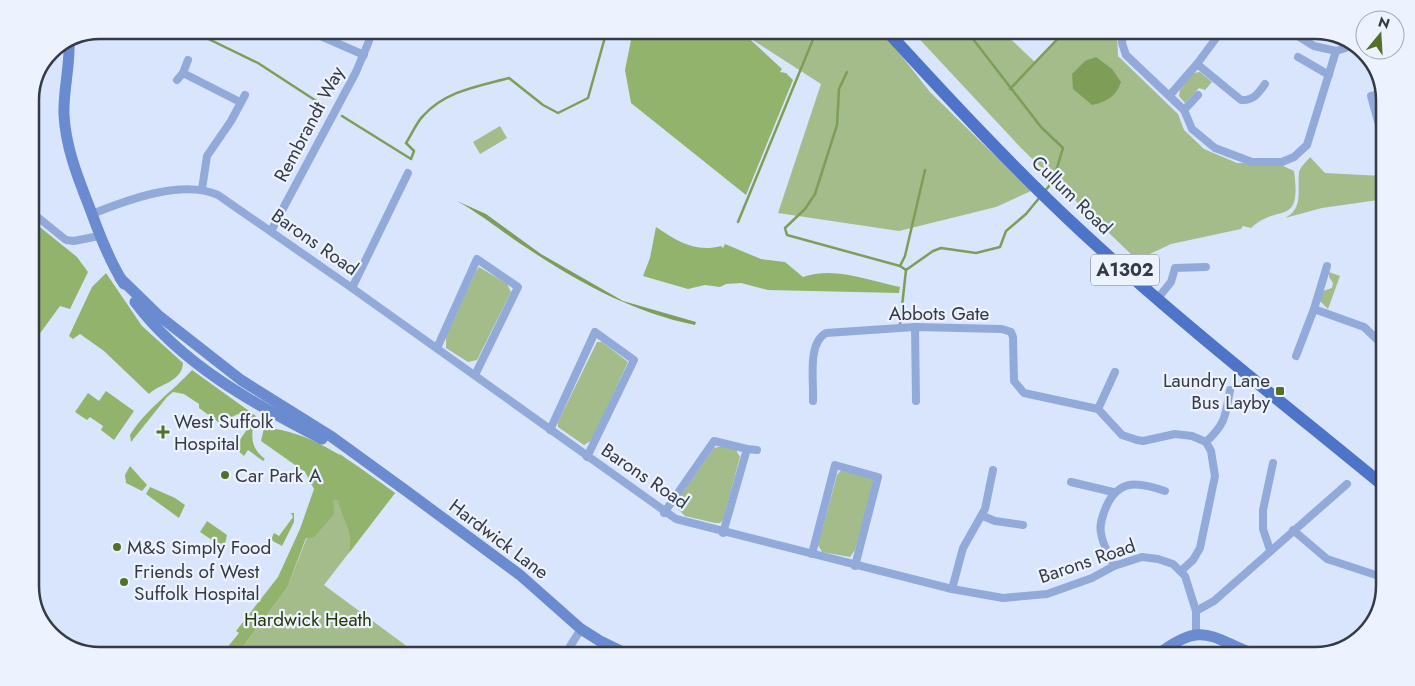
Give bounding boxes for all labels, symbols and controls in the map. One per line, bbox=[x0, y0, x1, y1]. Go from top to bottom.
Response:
north arrow bbox=[1355, 10, 1405, 60]
text: N bbox=[1376, 11, 1392, 34]
street label: Rembrandt Way bbox=[267, 61, 351, 186]
street label: Cullum Road bbox=[1025, 149, 1119, 241]
street label: Barons Road bbox=[266, 202, 364, 282]
road number: A1302 bbox=[1091, 254, 1159, 286]
street label: Abbots Gate bbox=[889, 300, 990, 327]
place label: Laundry Lane Bus Layby bbox=[1163, 367, 1271, 416]
marker: Laundry Lane Bus Layby bbox=[1274, 385, 1286, 397]
place label: West Suffolk Hospital bbox=[174, 408, 274, 457]
marker: West Suffolk Hospital bbox=[156, 425, 170, 439]
street label: Barons Road bbox=[596, 437, 694, 515]
place label: Car Park A bbox=[235, 462, 322, 489]
marker: Car Park A bbox=[219, 469, 231, 481]
street label: Hardwick Lane bbox=[444, 493, 555, 586]
street label: Barons Road bbox=[1035, 532, 1139, 590]
place label: M&S Simply Food bbox=[127, 534, 271, 561]
marker: M&S Simply Food bbox=[111, 541, 123, 553]
place label: Friends of West Suffolk Hospital bbox=[134, 558, 260, 607]
marker: Friends of West Suffolk Hospital bbox=[118, 576, 130, 588]
park label: Hardwick Heath bbox=[244, 606, 372, 633]

